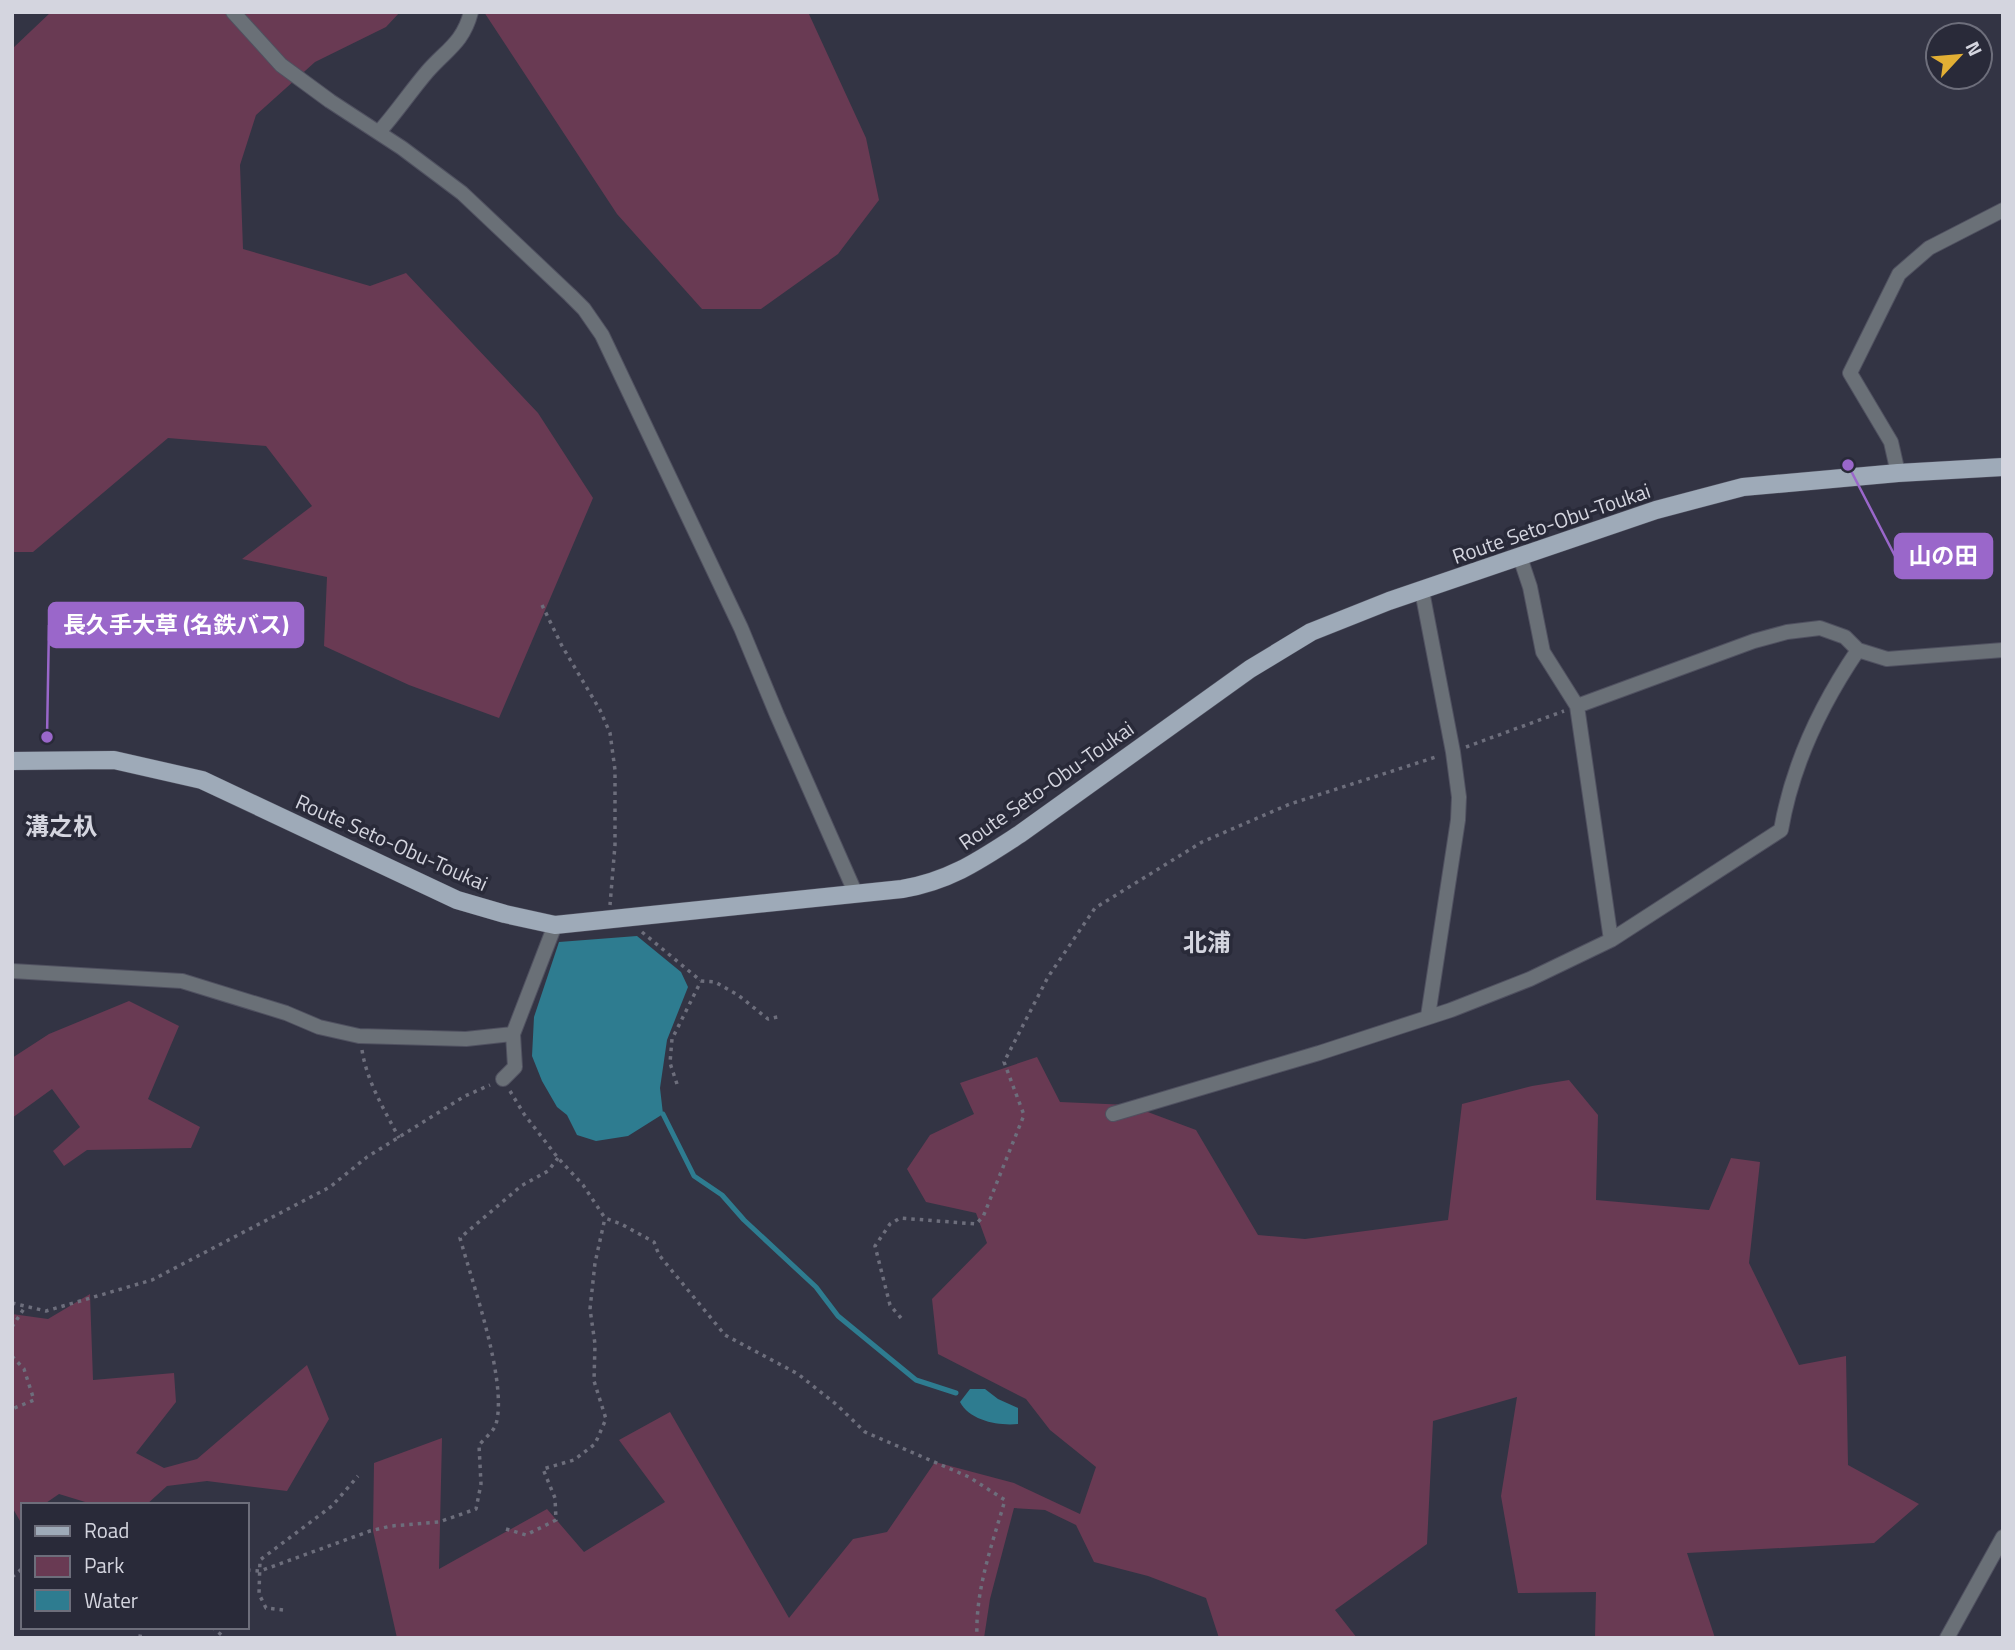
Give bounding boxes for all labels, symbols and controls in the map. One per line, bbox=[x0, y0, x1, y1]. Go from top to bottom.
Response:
north arrow bbox=[1924, 21, 1994, 91]
text: N bbox=[1959, 36, 1991, 61]
street label: Route Seto-Obu-Toukai bbox=[1448, 474, 1654, 572]
callout: 山の田 bbox=[1895, 534, 1992, 578]
text: 山の田 bbox=[1909, 538, 1978, 573]
callout: 長久手大草 (名鉄バス) bbox=[49, 603, 303, 647]
text: 長久手大草 (名鉄バス) bbox=[63, 607, 289, 642]
street label: Route Seto-Obu-Toukai bbox=[952, 712, 1140, 858]
street label: Route Seto-Obu-Toukai bbox=[291, 785, 493, 899]
district label: 溝之杁 bbox=[25, 808, 97, 844]
district label: 北浦 bbox=[1183, 924, 1231, 960]
legend bbox=[21, 1503, 248, 1629]
text: Road bbox=[84, 1514, 129, 1546]
text: Park bbox=[84, 1549, 124, 1581]
text: Water bbox=[84, 1584, 138, 1616]

